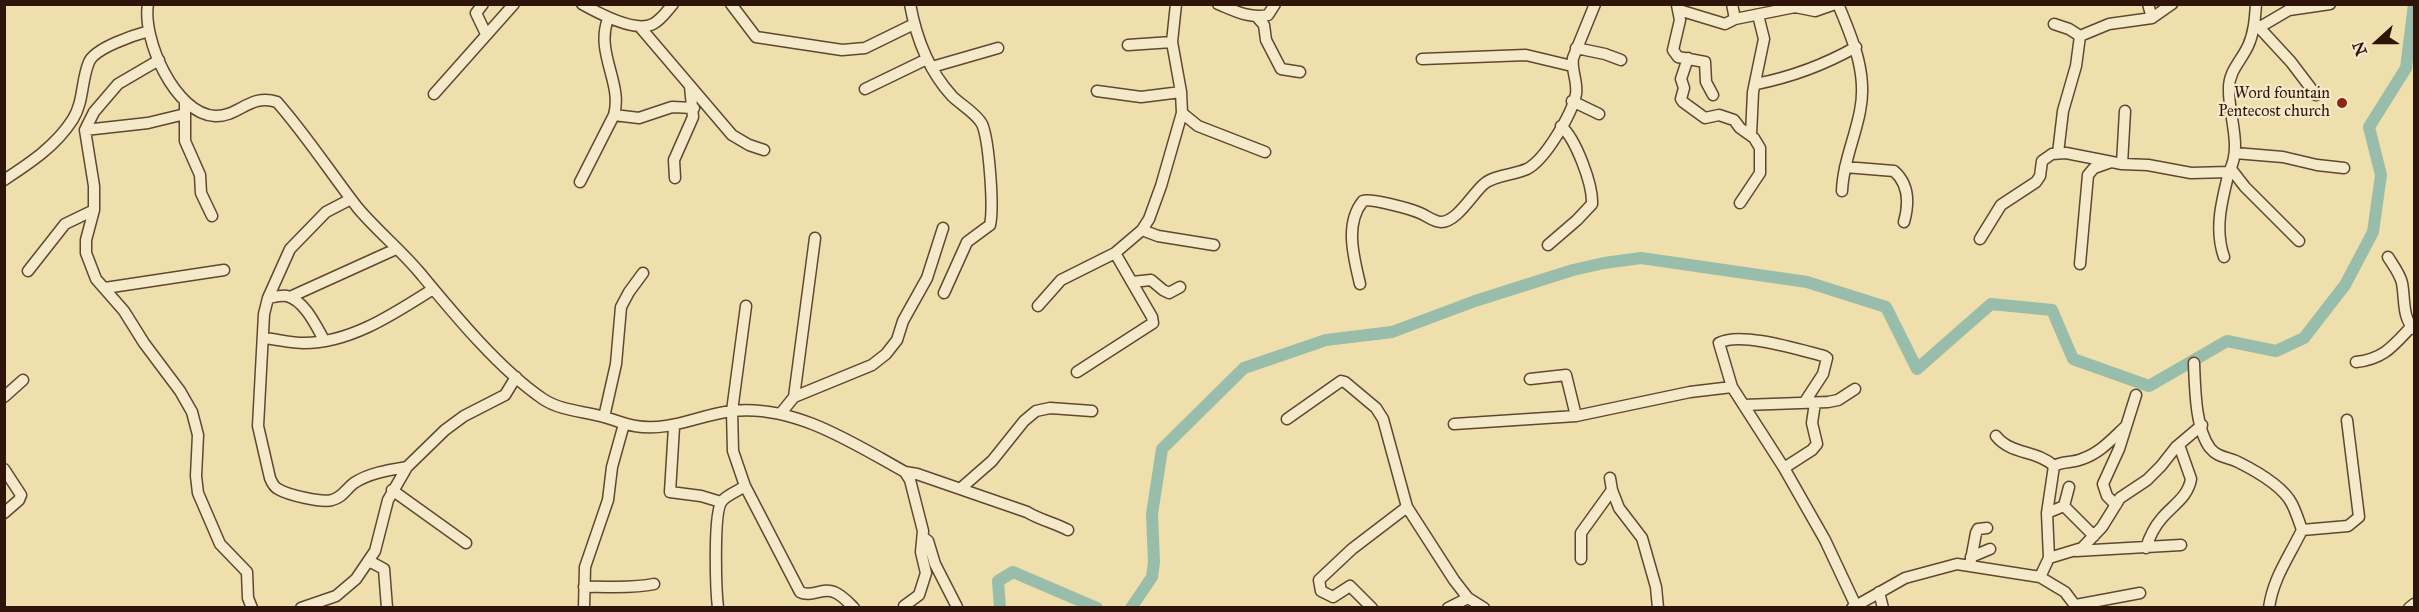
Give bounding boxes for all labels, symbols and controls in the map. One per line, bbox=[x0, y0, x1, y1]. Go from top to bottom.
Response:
north arrow bbox=[2347, 12, 2407, 72]
text: N bbox=[2348, 39, 2371, 58]
place label: Word fountain Pentecost church bbox=[2218, 84, 2330, 122]
marker: Word fountain Pentecost church bbox=[2335, 96, 2349, 110]

